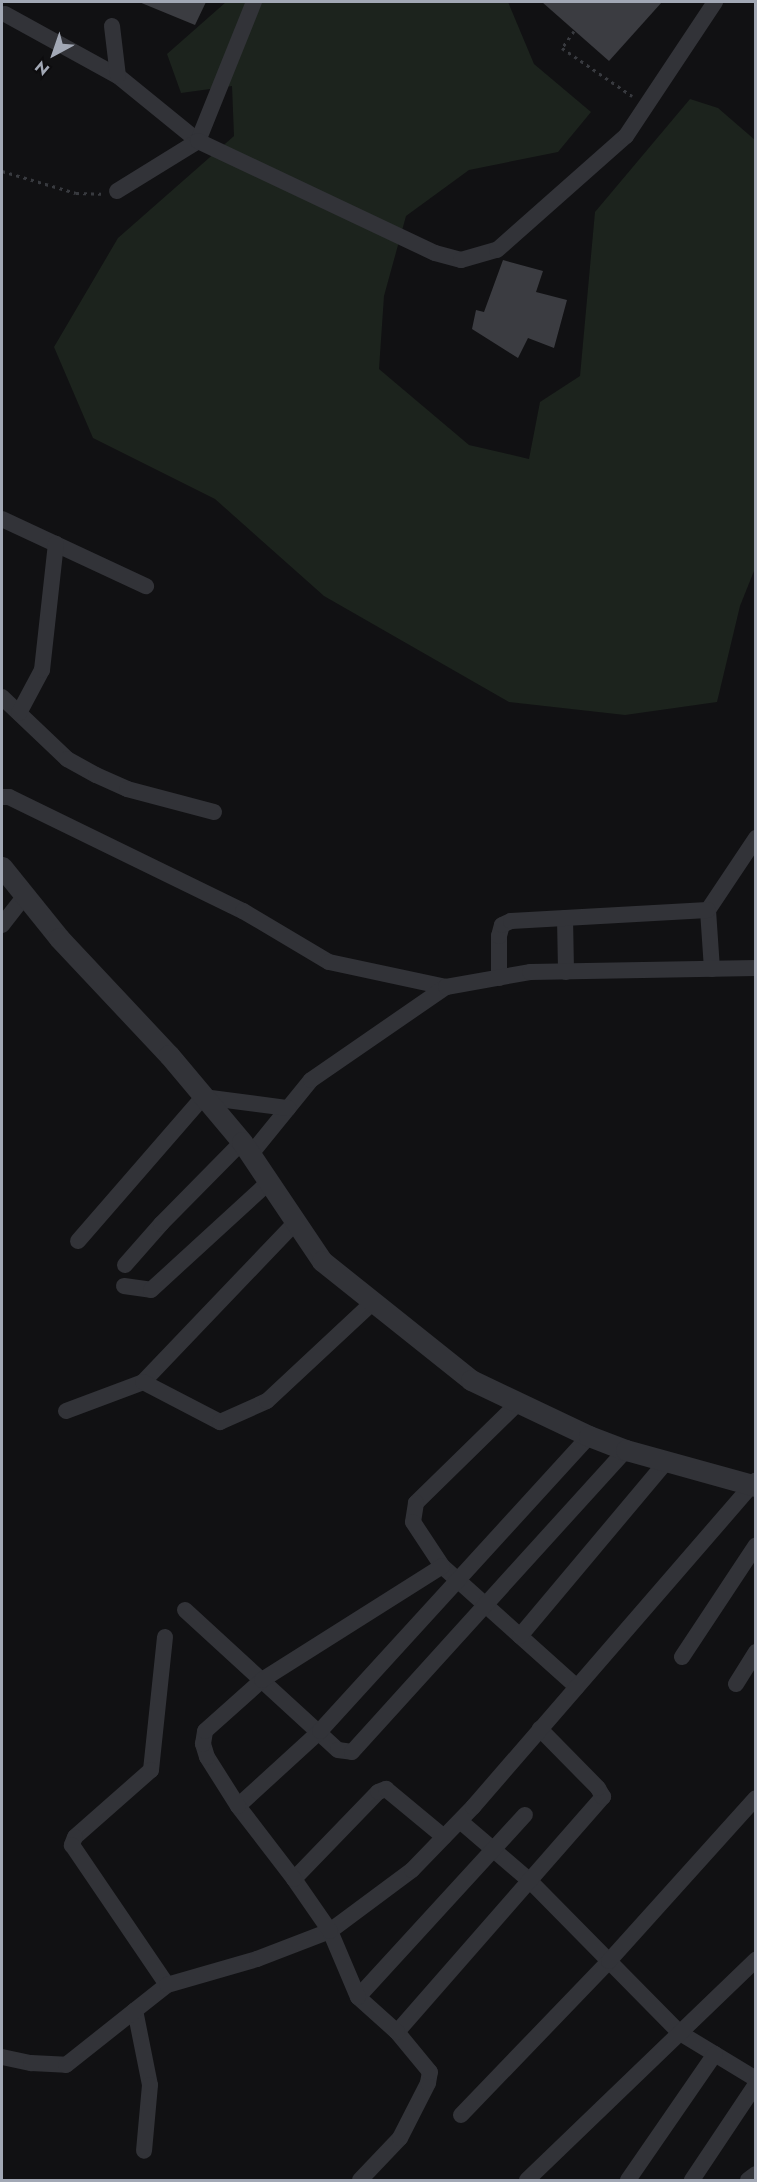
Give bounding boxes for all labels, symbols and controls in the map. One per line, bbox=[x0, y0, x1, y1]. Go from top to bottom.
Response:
north arrow bbox=[24, 24, 84, 84]
text: N bbox=[30, 55, 54, 81]

